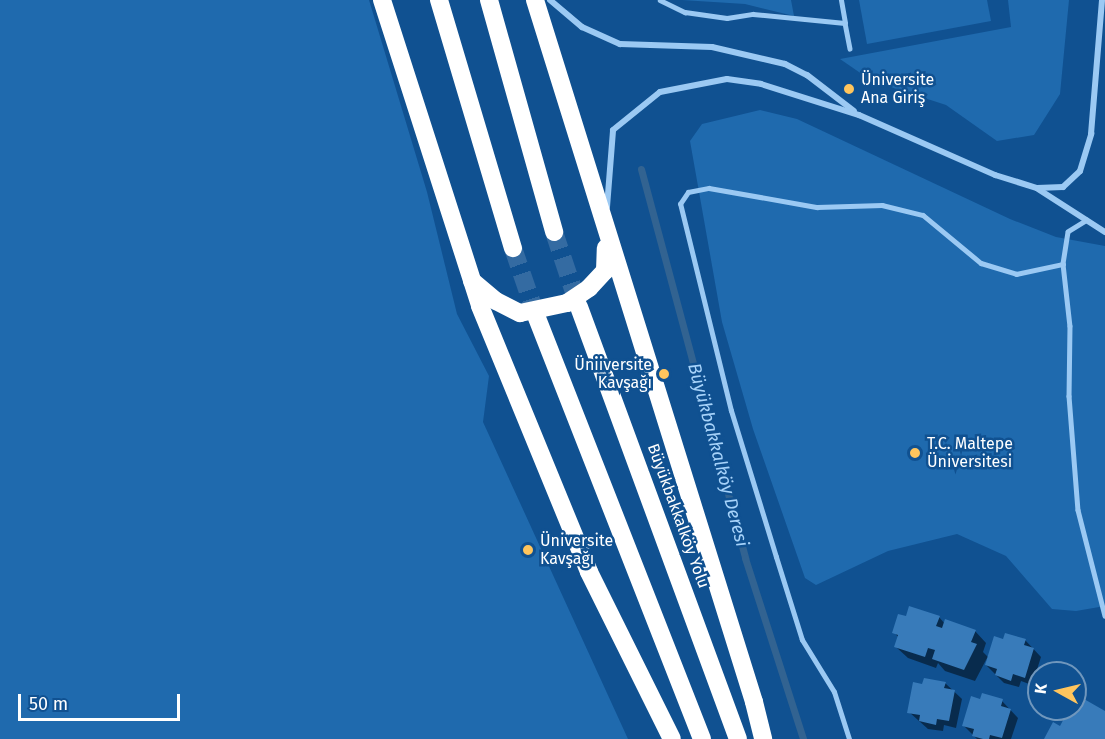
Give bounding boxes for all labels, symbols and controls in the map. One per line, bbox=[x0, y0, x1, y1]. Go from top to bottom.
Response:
place label: Üniversite Ana Giriş bbox=[861, 70, 934, 108]
marker: Üniversite Ana Giriş bbox=[842, 82, 856, 96]
place label: Üniiversite Kavşağı bbox=[574, 355, 652, 393]
water label: Büyükbakkalköy Deresi bbox=[683, 361, 753, 549]
marker: Üniiversite Kavşağı bbox=[657, 367, 671, 381]
place label: T.C. Maltepe Üniversitesi bbox=[927, 434, 1013, 472]
street label: Büyükbakkalköy Yolu bbox=[643, 441, 713, 591]
marker: T.C. Maltepe Üniversitesi bbox=[908, 446, 922, 460]
place label: Üniversite Kavşağı bbox=[540, 531, 613, 569]
marker: Üniversite Kavşağı bbox=[521, 543, 535, 557]
north arrow bbox=[1027, 661, 1087, 721]
scale bar bbox=[21, 682, 183, 720]
text: K bbox=[1031, 682, 1051, 695]
text: 50 m bbox=[29, 693, 68, 715]

